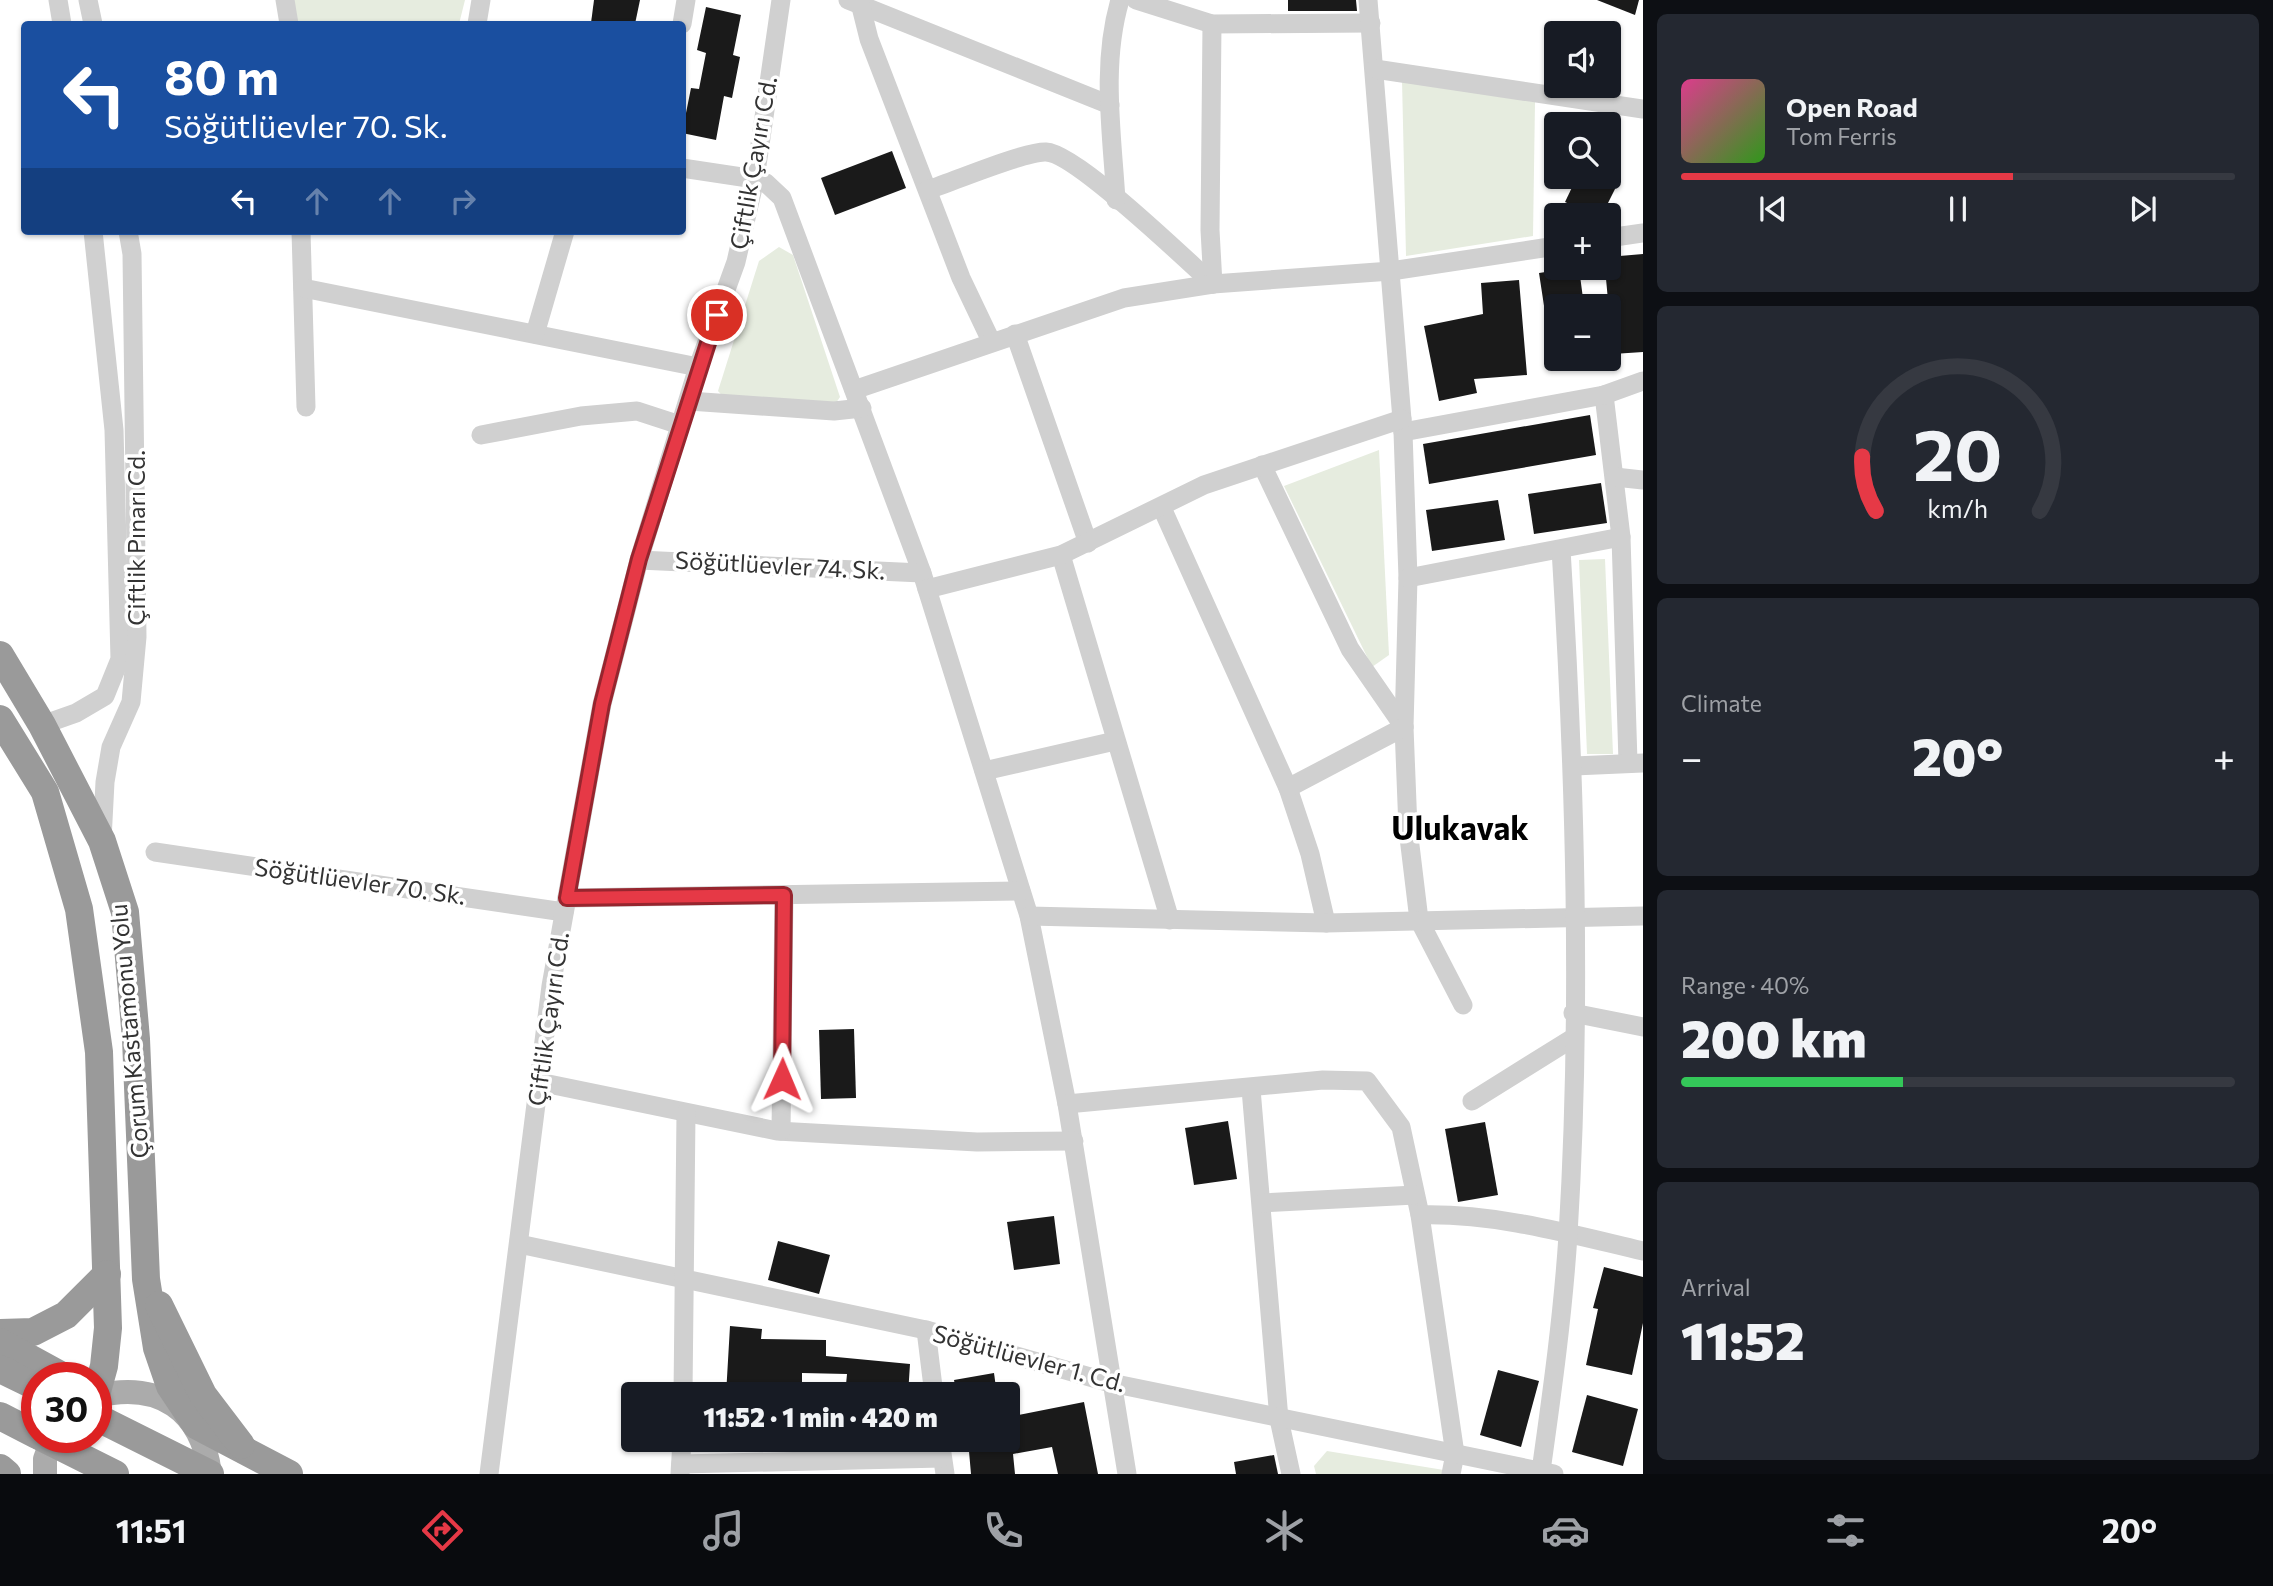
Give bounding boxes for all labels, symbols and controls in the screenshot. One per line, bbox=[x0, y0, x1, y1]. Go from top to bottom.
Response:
map controls bbox=[1544, 21, 1621, 371]
button: sound bbox=[1544, 21, 1621, 98]
text: 80 m bbox=[164, 45, 279, 105]
icon: left bbox=[49, 49, 140, 140]
street label: Çiftlik Çayırı Cd. bbox=[723, 74, 782, 252]
text: Open Road bbox=[1786, 91, 1918, 122]
text: Söğütlüevler 70. Sk. bbox=[164, 105, 448, 145]
button: search bbox=[1544, 112, 1621, 189]
text: Tom Ferris bbox=[1786, 122, 1897, 150]
icon: left bbox=[225, 182, 263, 220]
icon: ahead bbox=[298, 182, 336, 220]
icon: ahead bbox=[371, 182, 409, 220]
icon: right bbox=[444, 182, 482, 220]
icon: previous bbox=[1754, 190, 1792, 228]
icon: pause bbox=[1939, 190, 1977, 228]
icon: next bbox=[2124, 190, 2162, 228]
button: + bbox=[1544, 203, 1621, 280]
pin bbox=[687, 285, 747, 345]
button: − bbox=[1544, 294, 1621, 371]
icon: arrive bbox=[698, 296, 736, 334]
text: 20 bbox=[1913, 407, 2003, 496]
street label: Çiftlik Pınarı Cd. bbox=[121, 450, 150, 626]
text: km/h bbox=[1928, 493, 1988, 523]
street label: Söğütlüevler 74. Sk. bbox=[674, 545, 886, 584]
text: Climate bbox=[1681, 689, 1762, 717]
text: 20° bbox=[1912, 723, 2003, 787]
text: − bbox=[1681, 733, 1703, 780]
text: + bbox=[2213, 733, 2235, 780]
district label: Ulukavak bbox=[1391, 807, 1529, 847]
street label: Söğütlüevler 70. Sk. bbox=[253, 851, 468, 910]
street label: Çorum Kastamonu Yolu bbox=[103, 903, 154, 1160]
street label: Çiftlik Çayırı Cd. bbox=[521, 930, 574, 1108]
text: Range · 40% bbox=[1681, 971, 1809, 999]
text: 200 km bbox=[1681, 1005, 1867, 1069]
position arrow bbox=[745, 1042, 819, 1116]
text: Arrival bbox=[1681, 1273, 1751, 1301]
text: 11:52 bbox=[1681, 1307, 1805, 1371]
street label: Söğütlüevler 1. Cd. bbox=[930, 1318, 1129, 1397]
speed limit sign: 30 bbox=[21, 1362, 112, 1453]
text: 11:52 · 1 min · 420 m bbox=[703, 1401, 938, 1432]
icon: directions bbox=[418, 1506, 467, 1555]
icon: music bbox=[699, 1506, 748, 1555]
icon: phone bbox=[979, 1506, 1028, 1555]
icon: climate bbox=[1260, 1506, 1309, 1555]
icon: car bbox=[1541, 1506, 1590, 1555]
icon: filters bbox=[1821, 1506, 1870, 1555]
text: 11:51 bbox=[116, 1510, 186, 1550]
text: 20° bbox=[2102, 1510, 2157, 1550]

